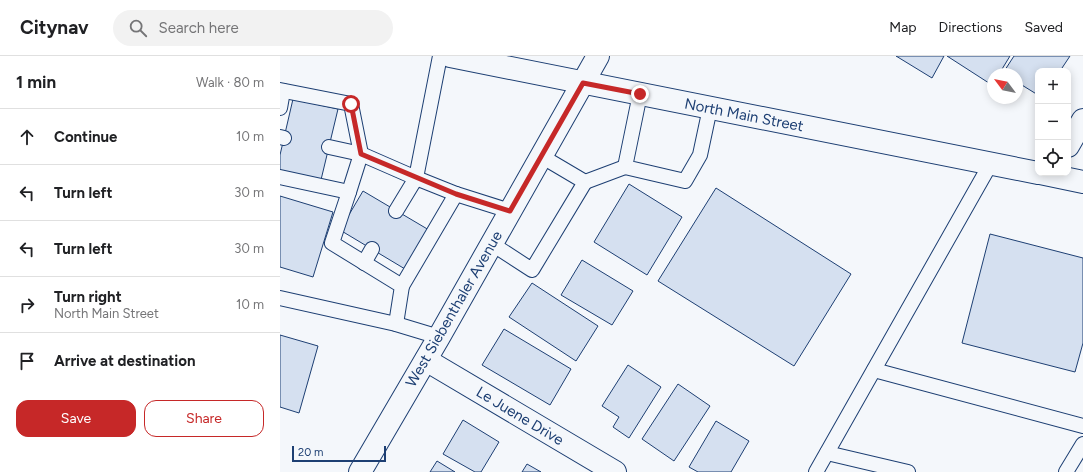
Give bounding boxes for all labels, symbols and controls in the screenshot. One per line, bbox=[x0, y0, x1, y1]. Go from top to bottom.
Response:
search box bbox=[113, 10, 393, 46]
text: Citynav bbox=[20, 16, 89, 39]
icon: search bbox=[127, 17, 149, 39]
text: Search here bbox=[159, 19, 239, 37]
text: Map bbox=[889, 19, 917, 36]
text: Directions bbox=[939, 19, 1002, 36]
text: Saved bbox=[1024, 19, 1063, 36]
north arrow bbox=[987, 68, 1023, 104]
map controls bbox=[1035, 68, 1071, 176]
button: + bbox=[1035, 68, 1071, 104]
text: 1 min bbox=[16, 72, 56, 92]
text: Walk · 80 m bbox=[196, 75, 264, 90]
route end bbox=[631, 85, 649, 103]
route start bbox=[342, 95, 360, 113]
street label: North Main Street bbox=[683, 95, 805, 135]
button: − bbox=[1035, 104, 1071, 140]
icon: ahead bbox=[16, 126, 38, 148]
text: Continue bbox=[54, 128, 117, 146]
text: 10 m bbox=[236, 129, 264, 144]
button: locate bbox=[1035, 140, 1071, 176]
icon: left bbox=[16, 182, 38, 204]
text: Turn left bbox=[54, 184, 112, 202]
text: 30 m bbox=[234, 185, 264, 200]
street label: West Siebenthaler Avenue bbox=[402, 228, 506, 390]
icon: left bbox=[16, 238, 38, 260]
text: Turn left bbox=[54, 240, 112, 258]
text: 30 m bbox=[234, 241, 264, 256]
text: Turn right bbox=[54, 288, 122, 306]
icon: right bbox=[16, 294, 38, 316]
text: 10 m bbox=[236, 297, 264, 312]
text: North Main Street bbox=[54, 306, 159, 321]
icon: arrive bbox=[16, 350, 38, 372]
text: Arrive at destination bbox=[54, 352, 195, 370]
street label: Le Juene Drive bbox=[473, 383, 567, 449]
button: Save bbox=[16, 400, 136, 437]
button: Share bbox=[144, 400, 264, 437]
scale bar bbox=[292, 444, 386, 463]
text: 20 m bbox=[298, 446, 323, 459]

